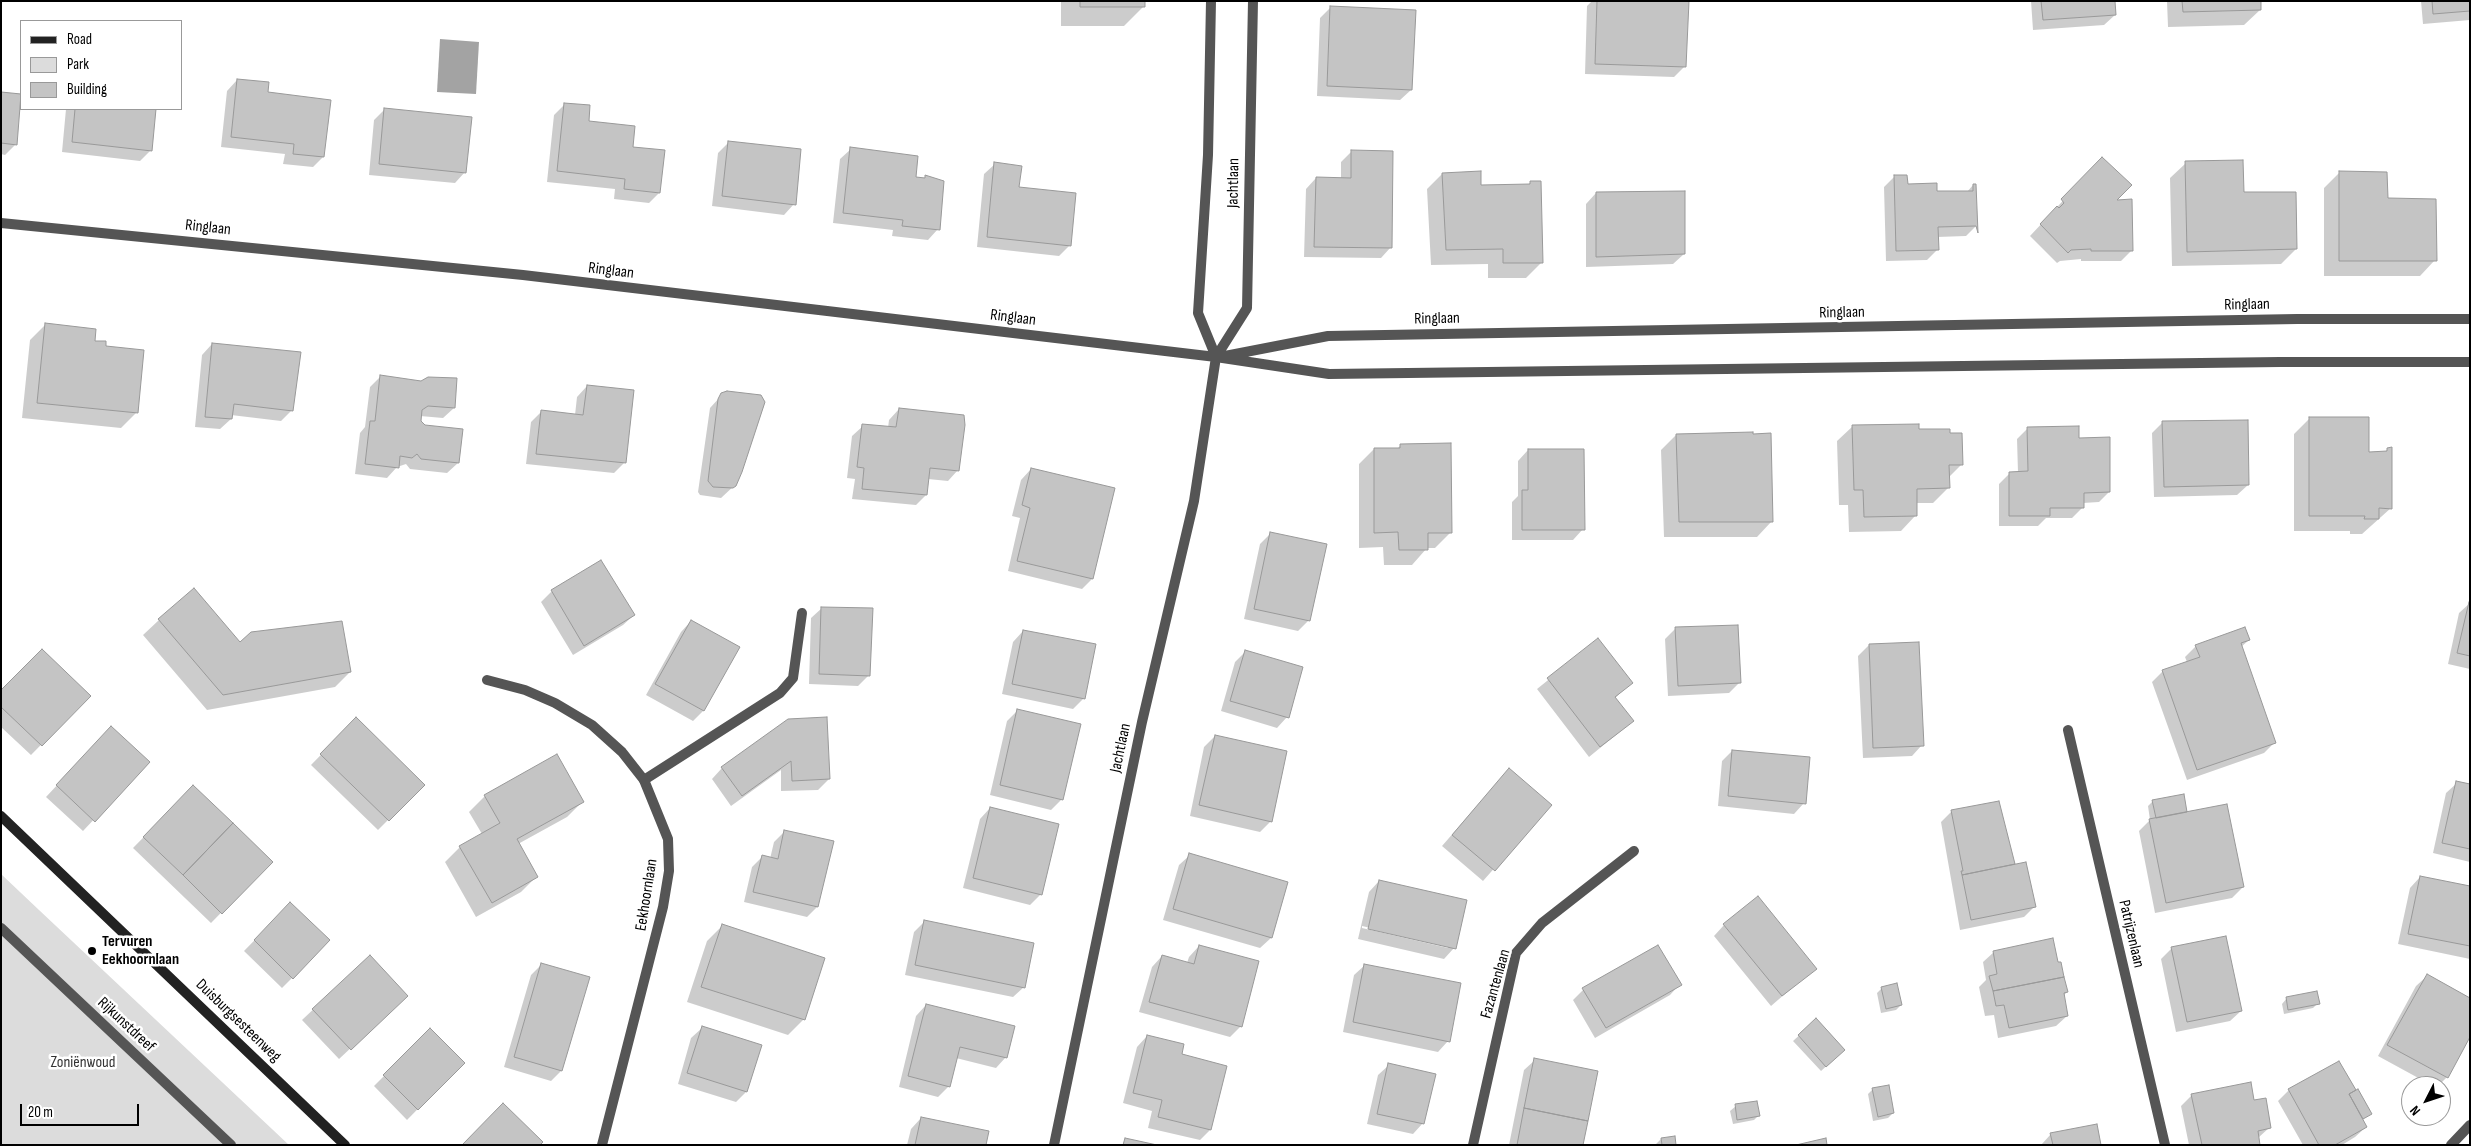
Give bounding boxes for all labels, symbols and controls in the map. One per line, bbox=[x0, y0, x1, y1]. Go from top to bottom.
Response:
legend bbox=[20, 20, 182, 110]
text: Road bbox=[67, 30, 92, 49]
text: Park bbox=[67, 55, 89, 74]
text: Building bbox=[67, 80, 107, 99]
street label: Jachtlaan bbox=[1224, 158, 1244, 208]
street label: Ringlaan bbox=[184, 216, 232, 240]
street label: Ringlaan bbox=[587, 259, 635, 283]
street label: Ringlaan bbox=[2224, 295, 2270, 315]
street label: Ringlaan bbox=[1819, 303, 1865, 323]
street label: Ringlaan bbox=[989, 306, 1037, 330]
street label: Ringlaan bbox=[1414, 309, 1460, 329]
street label: Jachtlaan bbox=[1106, 722, 1136, 774]
street label: Eekhoornlaan bbox=[632, 858, 662, 932]
street label: Patrijzenlaan bbox=[2114, 898, 2148, 970]
place label: Tervuren Eekhoornlaan bbox=[102, 932, 179, 970]
marker: Tervuren Eekhoornlaan bbox=[86, 945, 98, 957]
street label: Fazantenlaan bbox=[1477, 947, 1515, 1021]
street label: Duisburgsesteenweg bbox=[191, 975, 285, 1067]
street label: Rijkunstdreef bbox=[93, 993, 159, 1057]
park label: Zoniënwoud bbox=[51, 1053, 115, 1073]
north arrow bbox=[2401, 1076, 2451, 1126]
scale bar bbox=[22, 1094, 141, 1126]
text: N bbox=[2406, 1102, 2424, 1119]
text: 20 m bbox=[28, 1103, 53, 1122]

